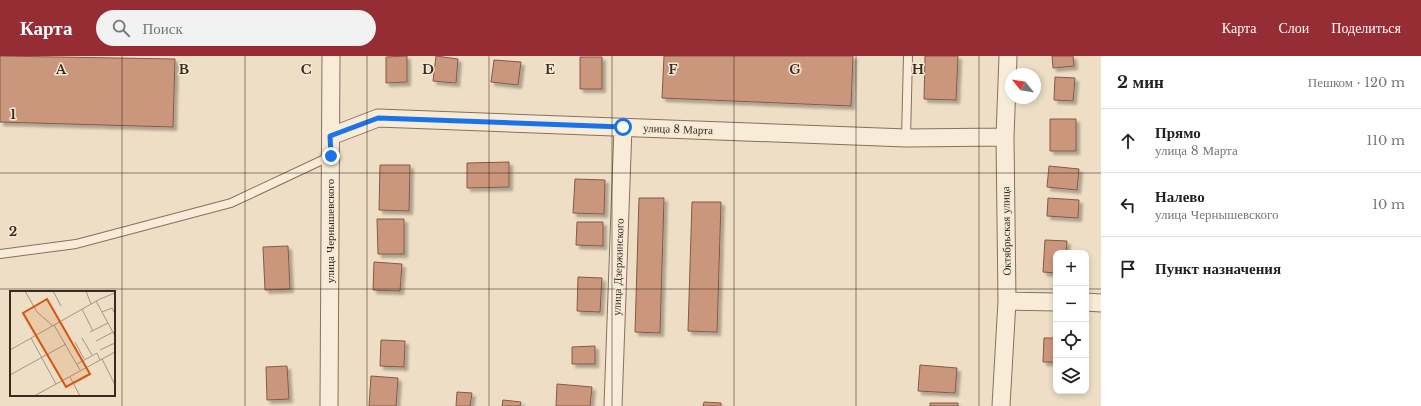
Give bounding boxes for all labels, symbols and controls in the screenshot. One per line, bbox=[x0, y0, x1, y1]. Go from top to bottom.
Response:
search box bbox=[96, 10, 376, 46]
text: Карта bbox=[20, 17, 72, 40]
icon: search bbox=[110, 17, 132, 39]
text: Поиск bbox=[142, 19, 183, 38]
text: Карта bbox=[1222, 19, 1256, 37]
text: Слои bbox=[1278, 19, 1309, 37]
text: Поделиться bbox=[1331, 19, 1401, 37]
text: A bbox=[55, 61, 67, 78]
text: B bbox=[179, 61, 189, 78]
text: C bbox=[301, 61, 312, 78]
text: D bbox=[422, 61, 434, 78]
text: E bbox=[545, 61, 555, 78]
text: F bbox=[669, 61, 678, 78]
text: G bbox=[789, 61, 801, 78]
text: H bbox=[912, 61, 924, 78]
north arrow bbox=[1005, 68, 1041, 104]
text: 2 мин bbox=[1117, 72, 1164, 93]
text: Пешком · 120 m bbox=[1308, 74, 1405, 91]
text: 1 bbox=[10, 106, 16, 123]
route start bbox=[614, 118, 632, 136]
street label: улица 8 Марта bbox=[643, 121, 713, 137]
text: Прямо bbox=[1155, 123, 1201, 142]
icon: ahead bbox=[1117, 130, 1139, 152]
text: 110 m bbox=[1366, 132, 1405, 149]
text: улица 8 Марта bbox=[1155, 142, 1238, 159]
route end bbox=[322, 147, 340, 165]
street label: улица Чернышевского bbox=[323, 178, 337, 283]
street label: Октябрьская улица bbox=[998, 186, 1014, 276]
text: Налево bbox=[1155, 187, 1205, 206]
icon: left bbox=[1117, 194, 1139, 216]
text: 10 m bbox=[1372, 196, 1405, 213]
text: улица Чернышевского bbox=[1155, 206, 1279, 223]
street label: улица Дзержинского bbox=[609, 218, 627, 316]
text: 2 bbox=[9, 223, 17, 240]
map controls bbox=[1053, 250, 1089, 394]
button: + bbox=[1053, 250, 1089, 286]
icon: arrive bbox=[1117, 258, 1139, 280]
text: Пункт назначения bbox=[1155, 259, 1281, 278]
button: − bbox=[1053, 286, 1089, 322]
inset map bbox=[10, 291, 115, 396]
button: locate bbox=[1053, 322, 1089, 358]
button: layers bbox=[1053, 358, 1089, 394]

